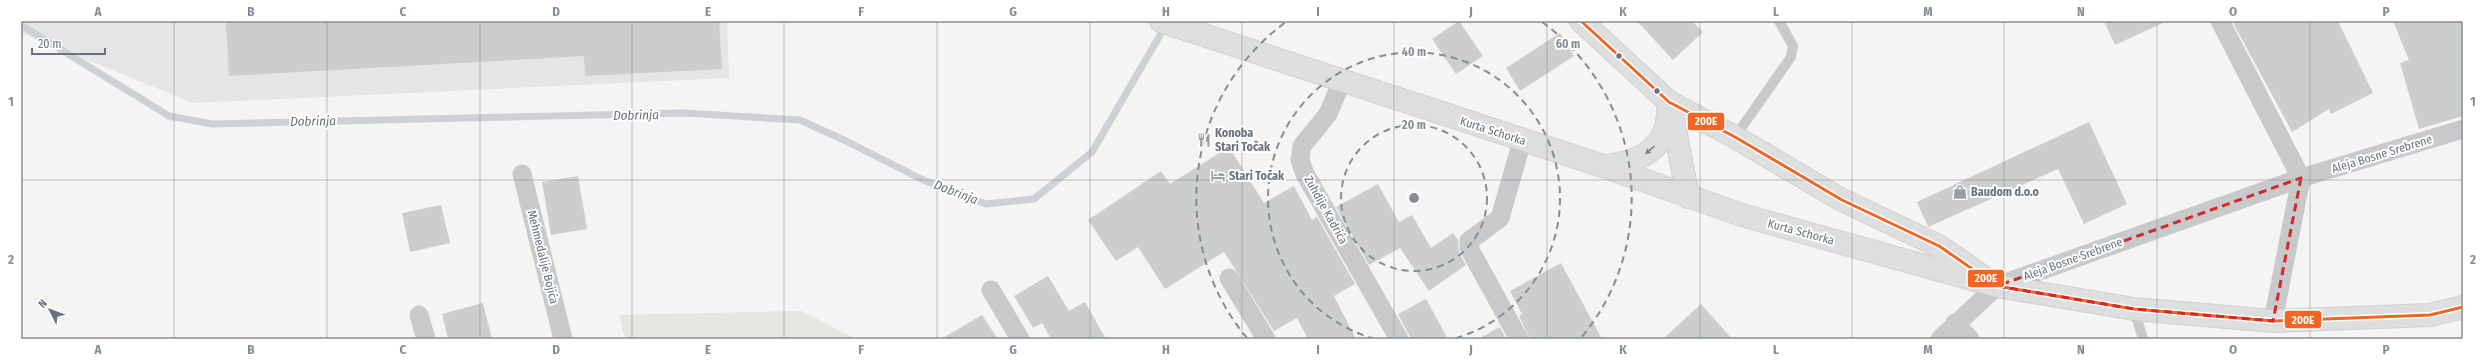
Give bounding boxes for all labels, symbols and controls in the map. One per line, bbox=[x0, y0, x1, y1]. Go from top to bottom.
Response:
text: A bbox=[93, 4, 102, 19]
text: B bbox=[247, 4, 255, 19]
text: C bbox=[400, 4, 407, 19]
text: D bbox=[552, 4, 560, 19]
text: E bbox=[705, 4, 711, 19]
text: F bbox=[858, 4, 864, 19]
text: G bbox=[1009, 4, 1017, 19]
text: H bbox=[1162, 4, 1170, 19]
text: I bbox=[1316, 4, 1320, 19]
text: J bbox=[1468, 4, 1473, 19]
text: K bbox=[1619, 4, 1627, 19]
text: L bbox=[1773, 4, 1779, 19]
text: M bbox=[1923, 4, 1933, 19]
text: N bbox=[2077, 4, 2085, 19]
text: O bbox=[2229, 4, 2237, 19]
text: P bbox=[2382, 4, 2390, 19]
scale bar bbox=[32, 30, 105, 56]
text: 20 m bbox=[38, 37, 62, 51]
text: 60 m bbox=[1556, 37, 1580, 51]
text: 40 m bbox=[1402, 45, 1426, 59]
unlabelled marker bbox=[1614, 51, 1624, 61]
unlabelled marker bbox=[1652, 86, 1662, 96]
text: 1 bbox=[8, 94, 14, 109]
text: 1 bbox=[2470, 94, 2476, 109]
water label: Dobrinja bbox=[613, 107, 659, 123]
line badge: 200E bbox=[1687, 112, 1725, 131]
water label: Dobrinja bbox=[290, 113, 336, 129]
street label: Kurta Schorka bbox=[1458, 114, 1528, 148]
text: 200E bbox=[1694, 115, 1717, 128]
text: 20 m bbox=[1401, 118, 1426, 132]
place label: Konoba Stari Točak bbox=[1215, 126, 1271, 154]
restaurant icon: Konoba Stari Točak bbox=[1196, 132, 1212, 148]
street label: Aleja Bosne Srebrene bbox=[2330, 132, 2434, 176]
one-way arrow bbox=[1645, 145, 1655, 154]
hotel icon: Stari Točak bbox=[1210, 168, 1226, 184]
place label: Stari Točak bbox=[1229, 169, 1285, 183]
street label: Zuhdije Kadrića bbox=[1301, 173, 1351, 247]
water label: Dobrinja bbox=[932, 177, 980, 207]
shop icon: Baudom d.o.o bbox=[1952, 184, 1968, 200]
place label: Baudom d.o.o bbox=[1971, 185, 2040, 199]
centre of rings bbox=[1407, 191, 1421, 205]
street label: Mehmedalije Bojića bbox=[525, 209, 561, 305]
street label: Kurta Schorka bbox=[1766, 216, 1836, 248]
street label: Aleja Bosne Srebrene bbox=[2022, 235, 2124, 283]
text: 2 bbox=[7, 252, 14, 267]
text: 2 bbox=[2469, 252, 2476, 267]
line badge: 200E bbox=[1967, 269, 2005, 288]
text: 200E bbox=[1974, 272, 1997, 285]
north arrow bbox=[30, 290, 70, 330]
text: N bbox=[36, 297, 50, 310]
line badge: 200E bbox=[2284, 310, 2322, 329]
text: 200E bbox=[2291, 314, 2314, 327]
text: A bbox=[93, 342, 102, 357]
text: B bbox=[247, 342, 255, 357]
text: C bbox=[400, 342, 407, 357]
text: D bbox=[552, 342, 560, 357]
text: E bbox=[705, 342, 711, 357]
text: F bbox=[858, 342, 864, 357]
text: G bbox=[1009, 342, 1017, 357]
text: H bbox=[1162, 342, 1170, 357]
text: I bbox=[1316, 342, 1320, 357]
text: J bbox=[1468, 342, 1473, 357]
text: K bbox=[1619, 342, 1627, 357]
text: L bbox=[1773, 342, 1779, 357]
text: M bbox=[1923, 342, 1933, 357]
text: N bbox=[2077, 342, 2085, 357]
text: O bbox=[2229, 342, 2237, 357]
text: P bbox=[2382, 342, 2390, 357]

